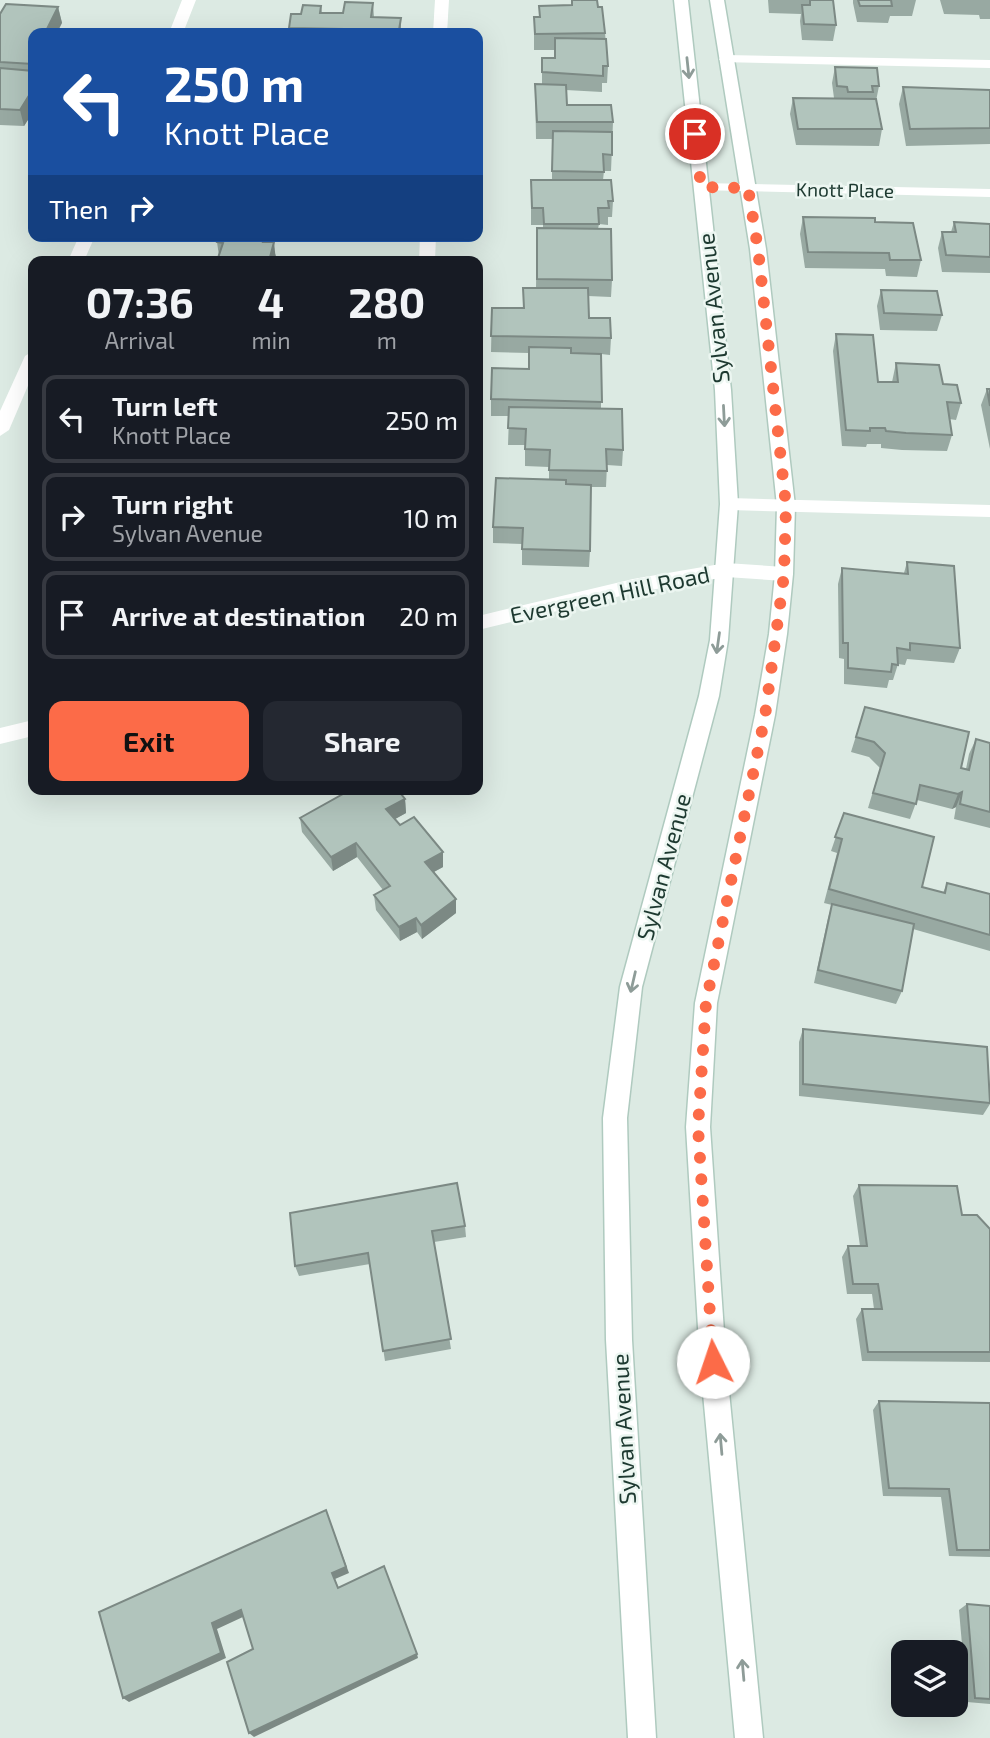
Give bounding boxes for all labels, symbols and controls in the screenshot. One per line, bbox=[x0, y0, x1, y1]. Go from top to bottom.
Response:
text: 250 m bbox=[164, 53, 304, 112]
icon: left bbox=[49, 56, 140, 147]
one-way arrow bbox=[682, 56, 695, 79]
pin bbox=[665, 104, 725, 164]
text: Knott Place bbox=[164, 113, 330, 151]
icon: arrive bbox=[676, 115, 714, 153]
street label: Knott Place bbox=[796, 177, 894, 202]
icon: right bbox=[122, 189, 160, 227]
text: Then bbox=[49, 193, 108, 224]
street label: Sylvan Avenue bbox=[691, 232, 735, 385]
text: 07:36 bbox=[86, 276, 194, 326]
text: 4 bbox=[258, 276, 284, 326]
text: 280 bbox=[348, 276, 425, 326]
text: Arrival bbox=[105, 326, 175, 354]
text: min bbox=[251, 326, 291, 354]
text: m bbox=[377, 326, 397, 354]
text: Turn left bbox=[112, 390, 218, 421]
icon: left bbox=[53, 400, 91, 438]
text: 250 m bbox=[385, 404, 458, 435]
one-way arrow bbox=[718, 404, 731, 427]
text: Knott Place bbox=[112, 421, 231, 449]
text: Turn right bbox=[112, 488, 233, 519]
icon: right bbox=[53, 498, 91, 536]
text: 10 m bbox=[403, 502, 458, 533]
text: Sylvan Avenue bbox=[112, 519, 263, 547]
street label: Evergreen Hill Road bbox=[507, 559, 712, 629]
icon: arrive bbox=[53, 596, 91, 634]
text: Arrive at destination bbox=[112, 600, 365, 631]
text: 20 m bbox=[399, 600, 458, 631]
one-way arrow bbox=[712, 631, 725, 654]
button: Exit bbox=[49, 701, 249, 781]
button: Share bbox=[263, 701, 462, 781]
street label: Sylvan Avenue bbox=[630, 790, 696, 943]
one-way arrow bbox=[626, 970, 640, 993]
position arrow bbox=[676, 1325, 750, 1399]
street label: Sylvan Avenue bbox=[605, 1353, 641, 1505]
one-way arrow bbox=[714, 1433, 727, 1455]
map controls bbox=[891, 1640, 968, 1717]
button: layers bbox=[891, 1640, 968, 1717]
one-way arrow bbox=[736, 1659, 749, 1682]

